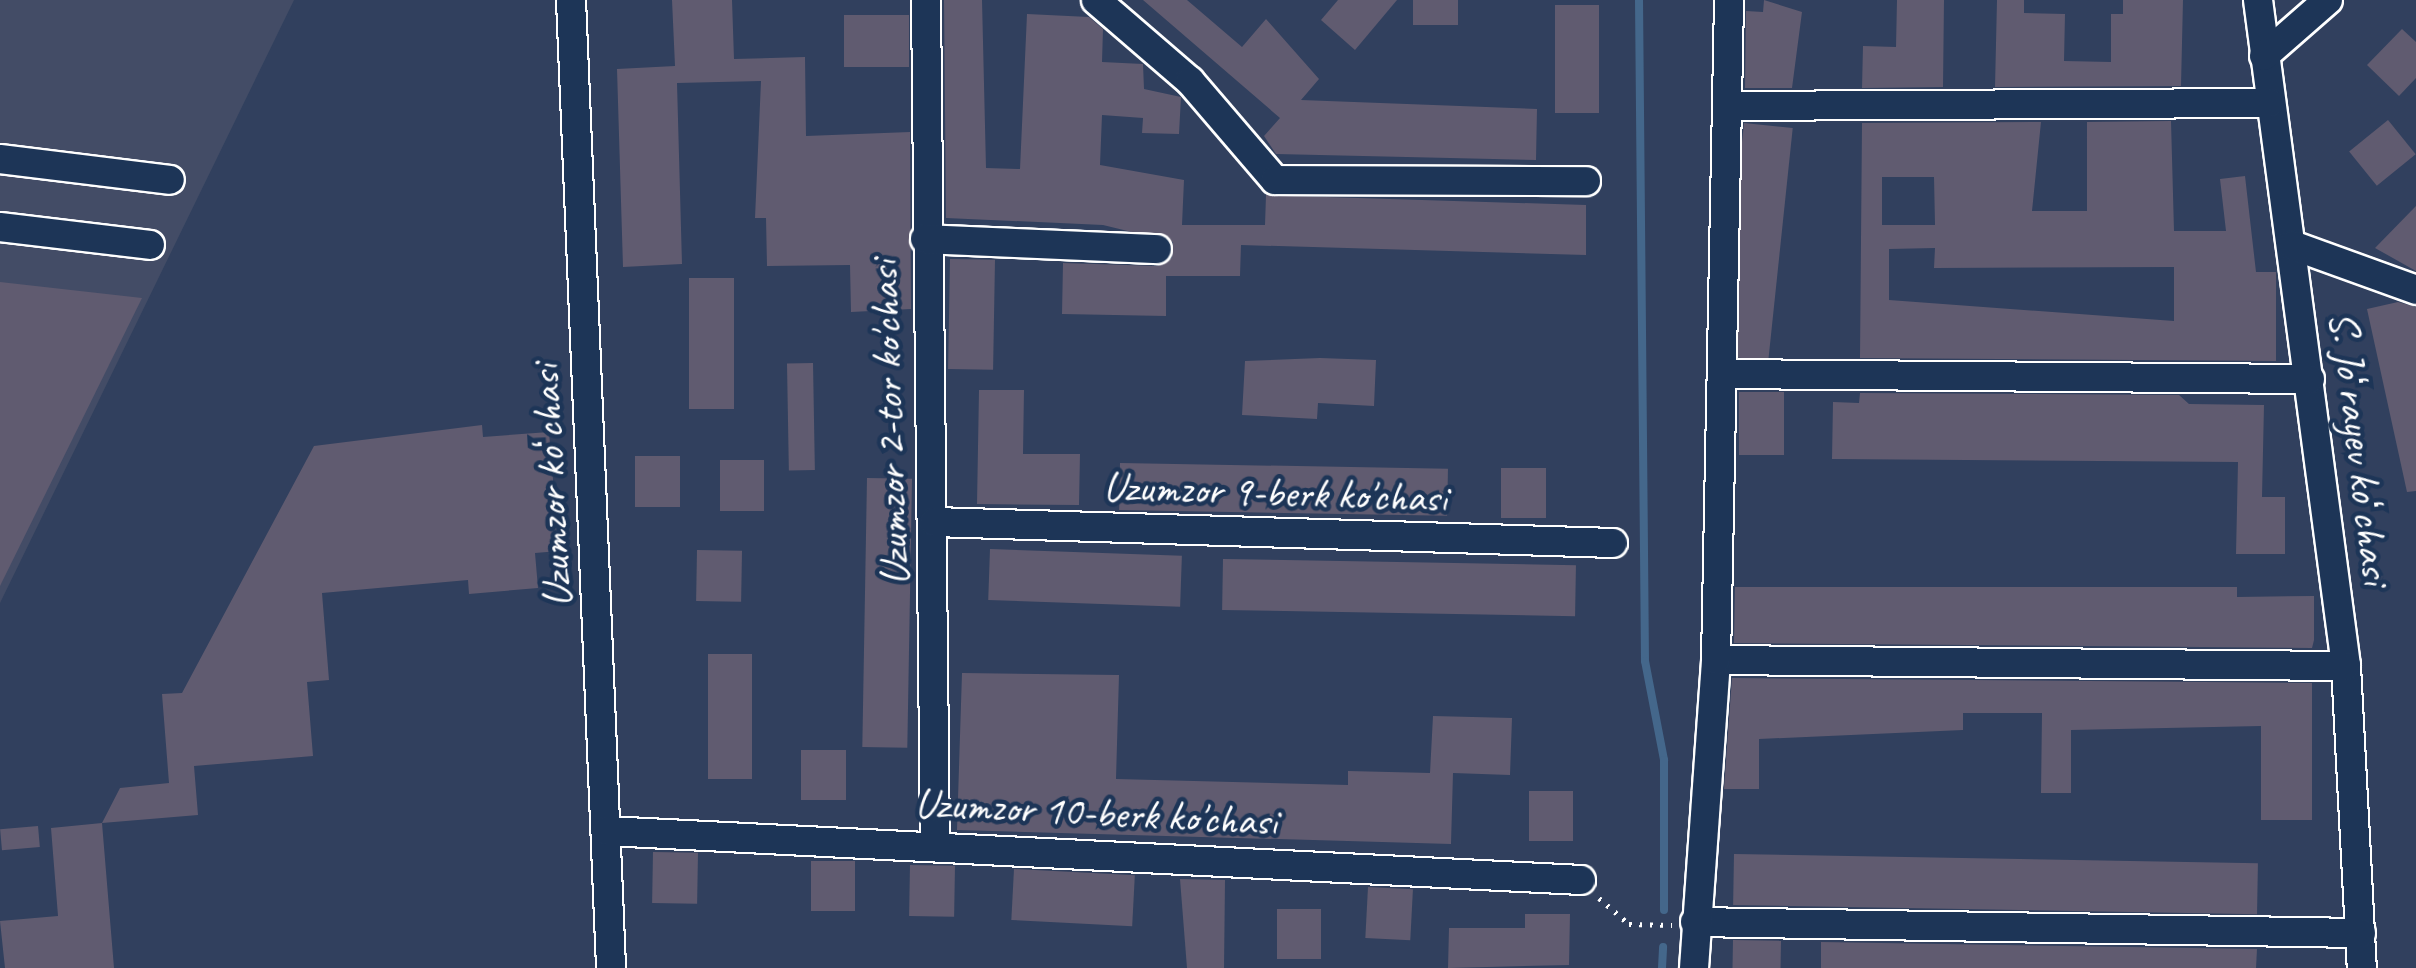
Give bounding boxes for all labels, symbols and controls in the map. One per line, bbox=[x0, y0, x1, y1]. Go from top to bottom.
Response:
street label: Uzumzor 2-tor ko'chasi bbox=[859, 259, 921, 587]
street label: S. Joʻrayev koʻchasi bbox=[2317, 308, 2401, 588]
street label: Uzumzor koʻchasi bbox=[520, 363, 584, 609]
street label: Uzumzor 9-berk ko'chasi bbox=[1102, 462, 1448, 524]
street label: Uzumzor 10-berk ko'chasi bbox=[913, 778, 1279, 848]

